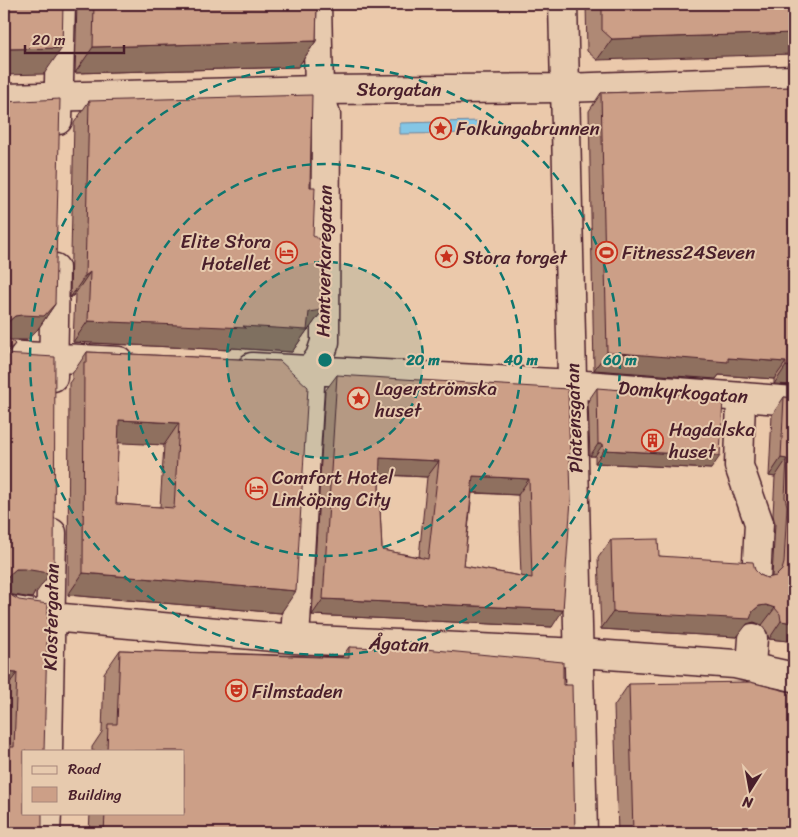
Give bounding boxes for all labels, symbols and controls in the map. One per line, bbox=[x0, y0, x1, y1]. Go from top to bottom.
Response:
scale bar bbox=[25, 22, 124, 54]
text: 20 m bbox=[32, 27, 66, 53]
street label: Storgatan bbox=[357, 73, 441, 106]
place label: Folkungabrunnen bbox=[456, 112, 600, 145]
place icon: Folkungabrunnen bbox=[428, 116, 452, 140]
street label: Hantverkaregatan bbox=[306, 185, 342, 337]
place label: Elite Stora Hotellet bbox=[180, 225, 271, 280]
place label: Fitness24Seven bbox=[622, 236, 755, 269]
hotel icon: Elite Stora Hotellet bbox=[275, 240, 299, 264]
sports icon: Fitness24Seven bbox=[594, 240, 618, 264]
place label: Stora torget bbox=[463, 241, 568, 274]
place icon: Stora torget bbox=[435, 245, 459, 269]
text: 20 m bbox=[405, 347, 440, 373]
text: 40 m bbox=[503, 347, 539, 373]
text: 60 m bbox=[602, 347, 637, 373]
centre of rings bbox=[316, 351, 334, 369]
street label: Platensgatan bbox=[556, 362, 592, 474]
street label: Domkyrkogatan bbox=[617, 371, 749, 413]
place label: Lagerströmska huset bbox=[374, 372, 497, 427]
place icon: Lagerströmska huset bbox=[347, 387, 371, 411]
place label: Hagdalska huset bbox=[668, 413, 755, 468]
building icon: Hagdalska huset bbox=[641, 428, 665, 452]
place label: Comfort Hotel Linköping City bbox=[272, 461, 394, 516]
hotel icon: Comfort Hotel Linköping City bbox=[244, 476, 268, 500]
street label: Klostergatan bbox=[34, 563, 68, 671]
street label: Ågatan bbox=[367, 626, 430, 662]
place label: Filmstaden bbox=[252, 675, 343, 708]
theatre icon: Filmstaden bbox=[224, 679, 248, 703]
legend bbox=[22, 750, 185, 814]
text: Road bbox=[68, 756, 101, 782]
north arrow bbox=[726, 764, 776, 814]
text: Building bbox=[68, 782, 122, 808]
text: N bbox=[740, 789, 756, 816]

